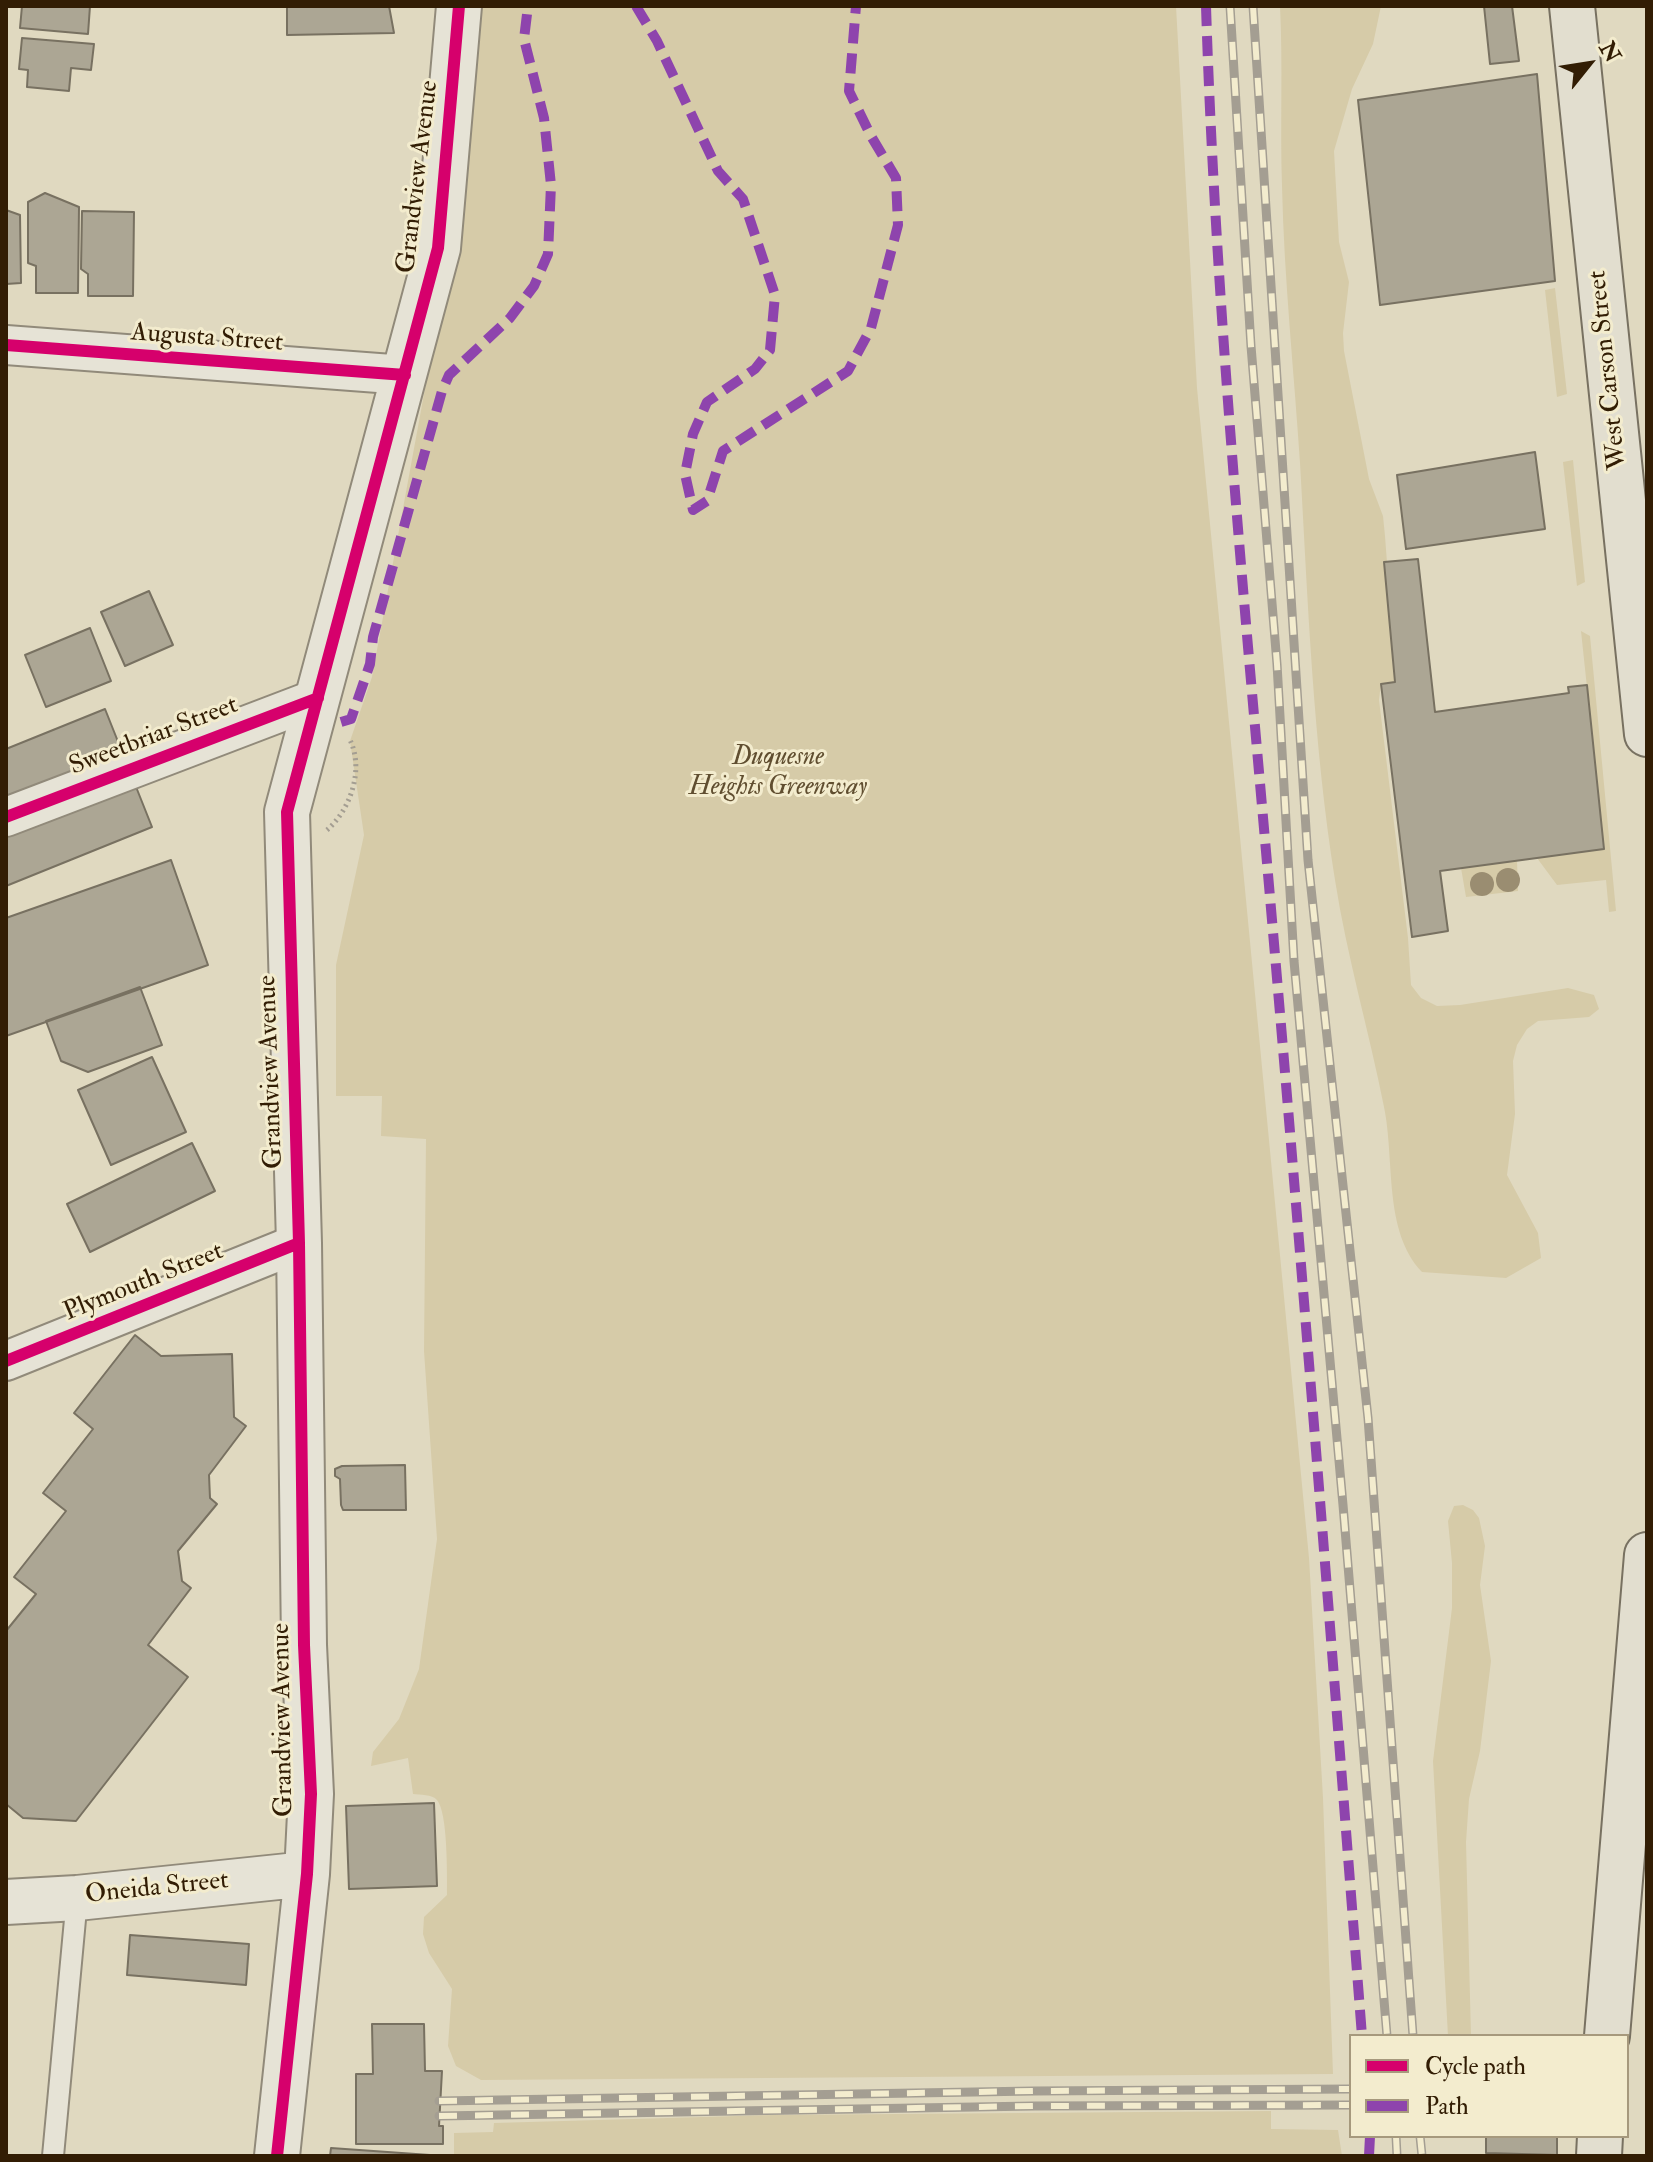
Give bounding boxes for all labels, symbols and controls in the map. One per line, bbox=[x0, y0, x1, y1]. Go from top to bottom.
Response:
north arrow bbox=[1549, 24, 1629, 104]
text: N bbox=[1593, 36, 1627, 68]
street label: Grandview Avenue bbox=[392, 79, 446, 275]
street label: West Carson Street bbox=[1583, 269, 1635, 471]
street label: Augusta Street bbox=[130, 318, 284, 360]
street label: Sweetbriar Street bbox=[65, 691, 243, 783]
park label: Duquesne Heights Greenway bbox=[689, 742, 867, 804]
street label: Grandview Avenue bbox=[253, 975, 291, 1169]
street label: Plymouth Street bbox=[60, 1237, 228, 1329]
street label: Grandview Avenue bbox=[267, 1623, 301, 1817]
street label: Oneida Street bbox=[84, 1866, 230, 1912]
legend bbox=[1349, 2034, 1629, 2138]
text: Cycle path bbox=[1425, 2051, 1526, 2082]
text: Path bbox=[1425, 2091, 1469, 2122]

